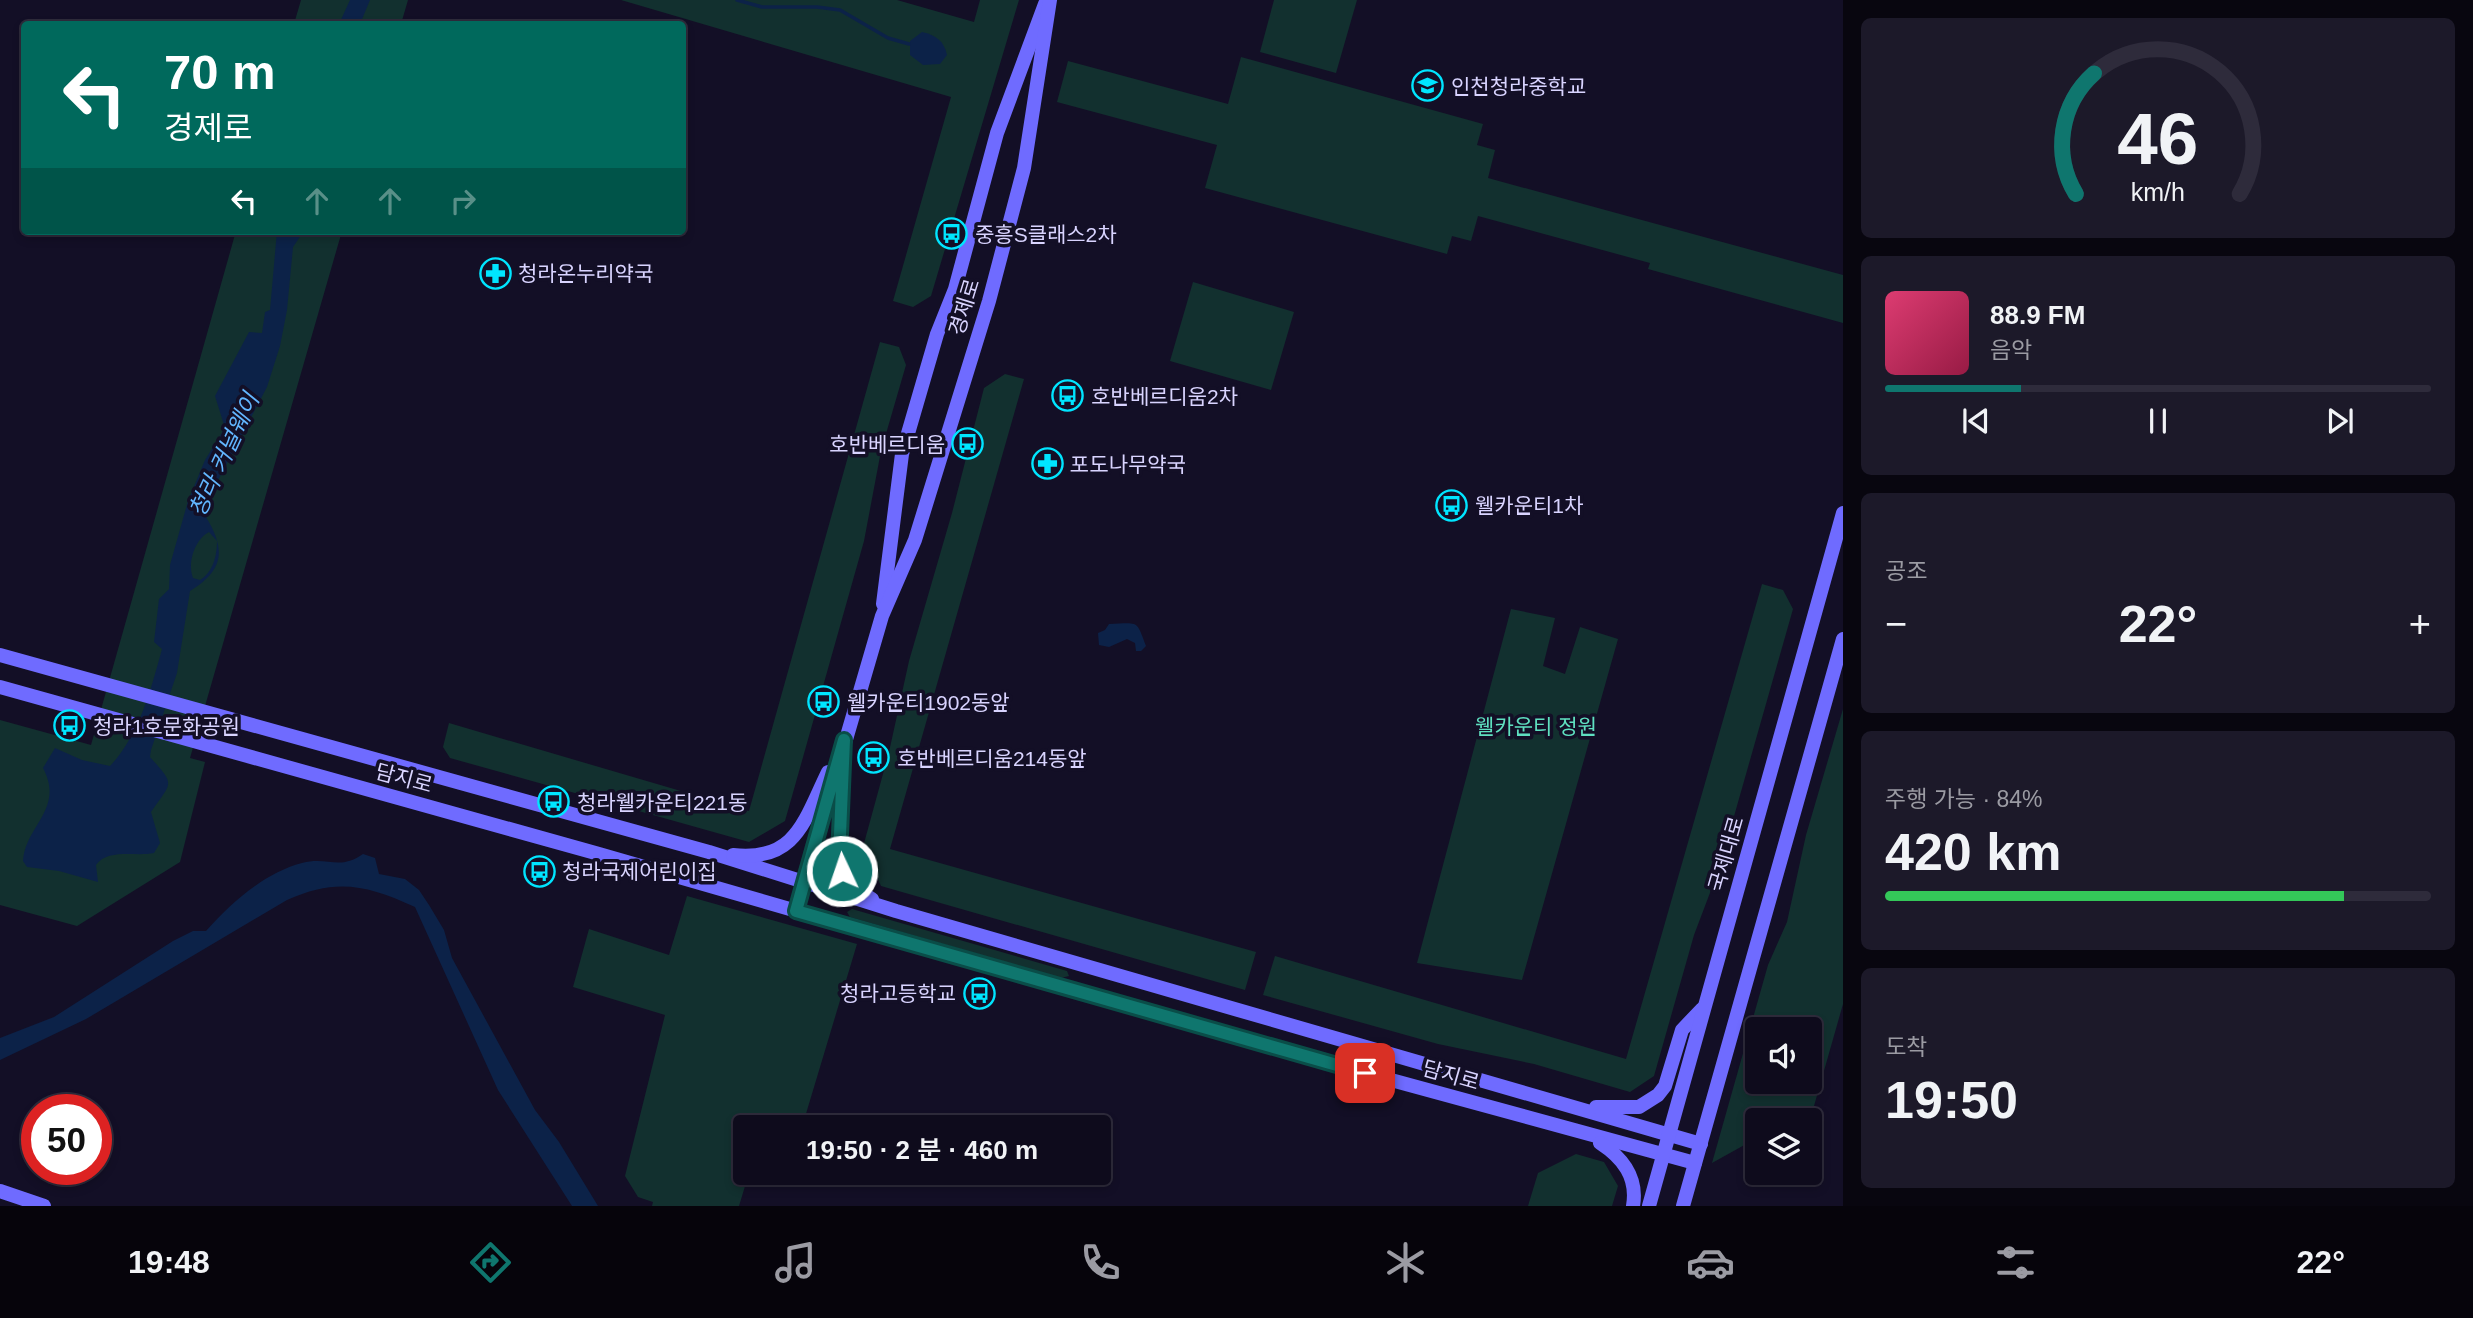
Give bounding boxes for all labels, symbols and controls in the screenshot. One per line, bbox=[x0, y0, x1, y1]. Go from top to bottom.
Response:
text: 70 m bbox=[164, 45, 276, 99]
icon: left bbox=[49, 49, 140, 140]
school or university icon: 인천청라중학교 bbox=[1411, 69, 1445, 103]
place label: 인천청라중학교 bbox=[1451, 75, 1586, 98]
text: 46 bbox=[2118, 98, 2198, 179]
text: 경제로 bbox=[164, 110, 252, 146]
text: km/h bbox=[2131, 178, 2185, 206]
icon: left bbox=[225, 182, 263, 220]
icon: ahead bbox=[298, 182, 336, 220]
icon: ahead bbox=[371, 182, 409, 220]
icon: right bbox=[444, 182, 482, 220]
bus stop icon: 중흥S클래스2차 bbox=[935, 217, 969, 251]
place label: 중흥S클래스2차 bbox=[975, 223, 1117, 246]
pharmacy icon: 청라온누리약국 bbox=[478, 256, 512, 290]
place label: 청라온누리약국 bbox=[518, 262, 653, 285]
street label: 경제로 bbox=[945, 276, 983, 338]
text: 88.9 FM bbox=[1990, 300, 2085, 330]
text: 음악 bbox=[1990, 337, 2032, 363]
bus stop icon: 호반베르디움2차 bbox=[1051, 379, 1085, 413]
place label: 호반베르디움2차 bbox=[1091, 385, 1238, 408]
water label: 청라 커널웨이 bbox=[184, 387, 265, 521]
icon: previous bbox=[1957, 402, 1995, 440]
icon: pause bbox=[2139, 402, 2177, 440]
icon: next bbox=[2321, 402, 2359, 440]
bus stop icon: 호반베르디움 bbox=[951, 427, 985, 461]
place label: 호반베르디움 bbox=[829, 433, 945, 456]
pharmacy icon: 포도나무약국 bbox=[1030, 447, 1064, 481]
place label: 포도나무약국 bbox=[1070, 453, 1186, 476]
bus stop icon: 웰카운티1차 bbox=[1435, 488, 1469, 522]
place label: 웰카운티1차 bbox=[1475, 494, 1583, 517]
text: 공조 bbox=[1885, 558, 1927, 584]
text: 22° bbox=[2119, 595, 2197, 653]
text: − bbox=[1885, 603, 1907, 645]
text: + bbox=[2409, 603, 2431, 645]
bus stop icon: 웰카운티1902동앞 bbox=[807, 685, 841, 719]
place label: 웰카운티1902동앞 bbox=[847, 691, 1010, 714]
bus stop icon: 청라1호문화공원 bbox=[53, 709, 87, 743]
place label: 청라1호문화공원 bbox=[93, 715, 240, 738]
park label: 웰카운티 정원 bbox=[1475, 715, 1597, 738]
bus stop icon: 호반베르디움214동앞 bbox=[857, 741, 891, 775]
place label: 호반베르디움214동앞 bbox=[897, 747, 1087, 770]
street label: 담지로 bbox=[373, 759, 435, 797]
bus stop icon: 청라웰카운티221동 bbox=[537, 785, 571, 819]
text: 주행 가능 · 84% bbox=[1885, 786, 2043, 812]
place label: 청라웰카운티221동 bbox=[577, 791, 747, 814]
street label: 국제대로 bbox=[1704, 814, 1748, 894]
text: 420 km bbox=[1885, 823, 2061, 881]
position arrow bbox=[805, 834, 879, 908]
bus stop icon: 청라국제어린이집 bbox=[522, 854, 556, 888]
place label: 청라국제어린이집 bbox=[562, 860, 717, 883]
bus stop icon: 청라고등학교 bbox=[962, 976, 996, 1010]
place label: 청라고등학교 bbox=[840, 982, 956, 1005]
map controls bbox=[1745, 1017, 1822, 1185]
button: sound bbox=[1745, 1017, 1822, 1094]
text: 도착 bbox=[1885, 1034, 1927, 1060]
pin bbox=[1335, 1043, 1395, 1103]
icon: arrive bbox=[1346, 1054, 1384, 1092]
street label: 담지로 bbox=[1420, 1056, 1482, 1094]
text: 19:50 bbox=[1885, 1071, 2018, 1129]
speed limit sign: 50 bbox=[21, 1094, 112, 1185]
button: layers bbox=[1745, 1108, 1822, 1185]
text: 19:50 · 2 분 · 460 m bbox=[806, 1135, 1038, 1165]
icon: directions bbox=[466, 1238, 515, 1287]
icon: music bbox=[771, 1238, 820, 1287]
icon: phone bbox=[1076, 1238, 1125, 1287]
icon: climate bbox=[1381, 1238, 1430, 1287]
icon: car bbox=[1686, 1238, 1735, 1287]
icon: filters bbox=[1991, 1238, 2040, 1287]
text: 19:48 bbox=[128, 1244, 210, 1280]
text: 22° bbox=[2297, 1244, 2345, 1280]

